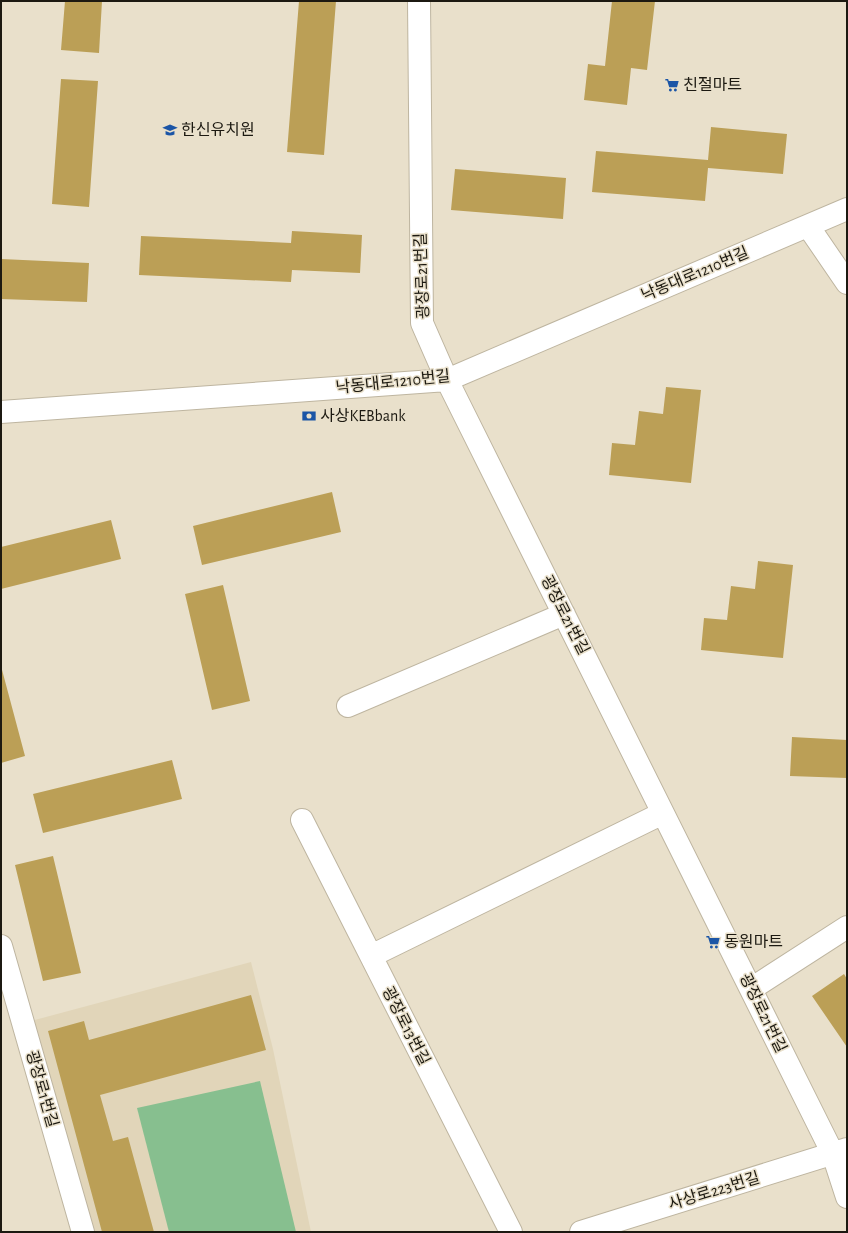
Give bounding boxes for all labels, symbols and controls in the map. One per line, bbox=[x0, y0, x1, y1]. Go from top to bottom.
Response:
supermarket icon: 친절마트 bbox=[664, 77, 680, 93]
place label: 친절마트 bbox=[683, 77, 742, 93]
school or university icon: 한신유치원 bbox=[162, 122, 178, 138]
place label: 한신유치원 bbox=[181, 122, 255, 138]
street label: 광장로21번길 bbox=[412, 233, 432, 319]
street label: 낙동대로1210번길 bbox=[639, 244, 751, 304]
street label: 낙동대로1210번길 bbox=[335, 368, 451, 396]
bank icon: 사상KEBbank bbox=[301, 408, 317, 424]
place label: 사상KEBbank bbox=[320, 408, 406, 424]
street label: 광장로21번길 bbox=[538, 573, 592, 657]
supermarket icon: 동원마트 bbox=[705, 934, 721, 950]
place label: 동원마트 bbox=[724, 934, 783, 950]
street label: 광장로21번길 bbox=[737, 971, 789, 1055]
street label: 광장로13번길 bbox=[379, 984, 433, 1068]
street label: 광장로1번길 bbox=[23, 1049, 61, 1129]
street label: 사상로223번길 bbox=[666, 1169, 762, 1213]

